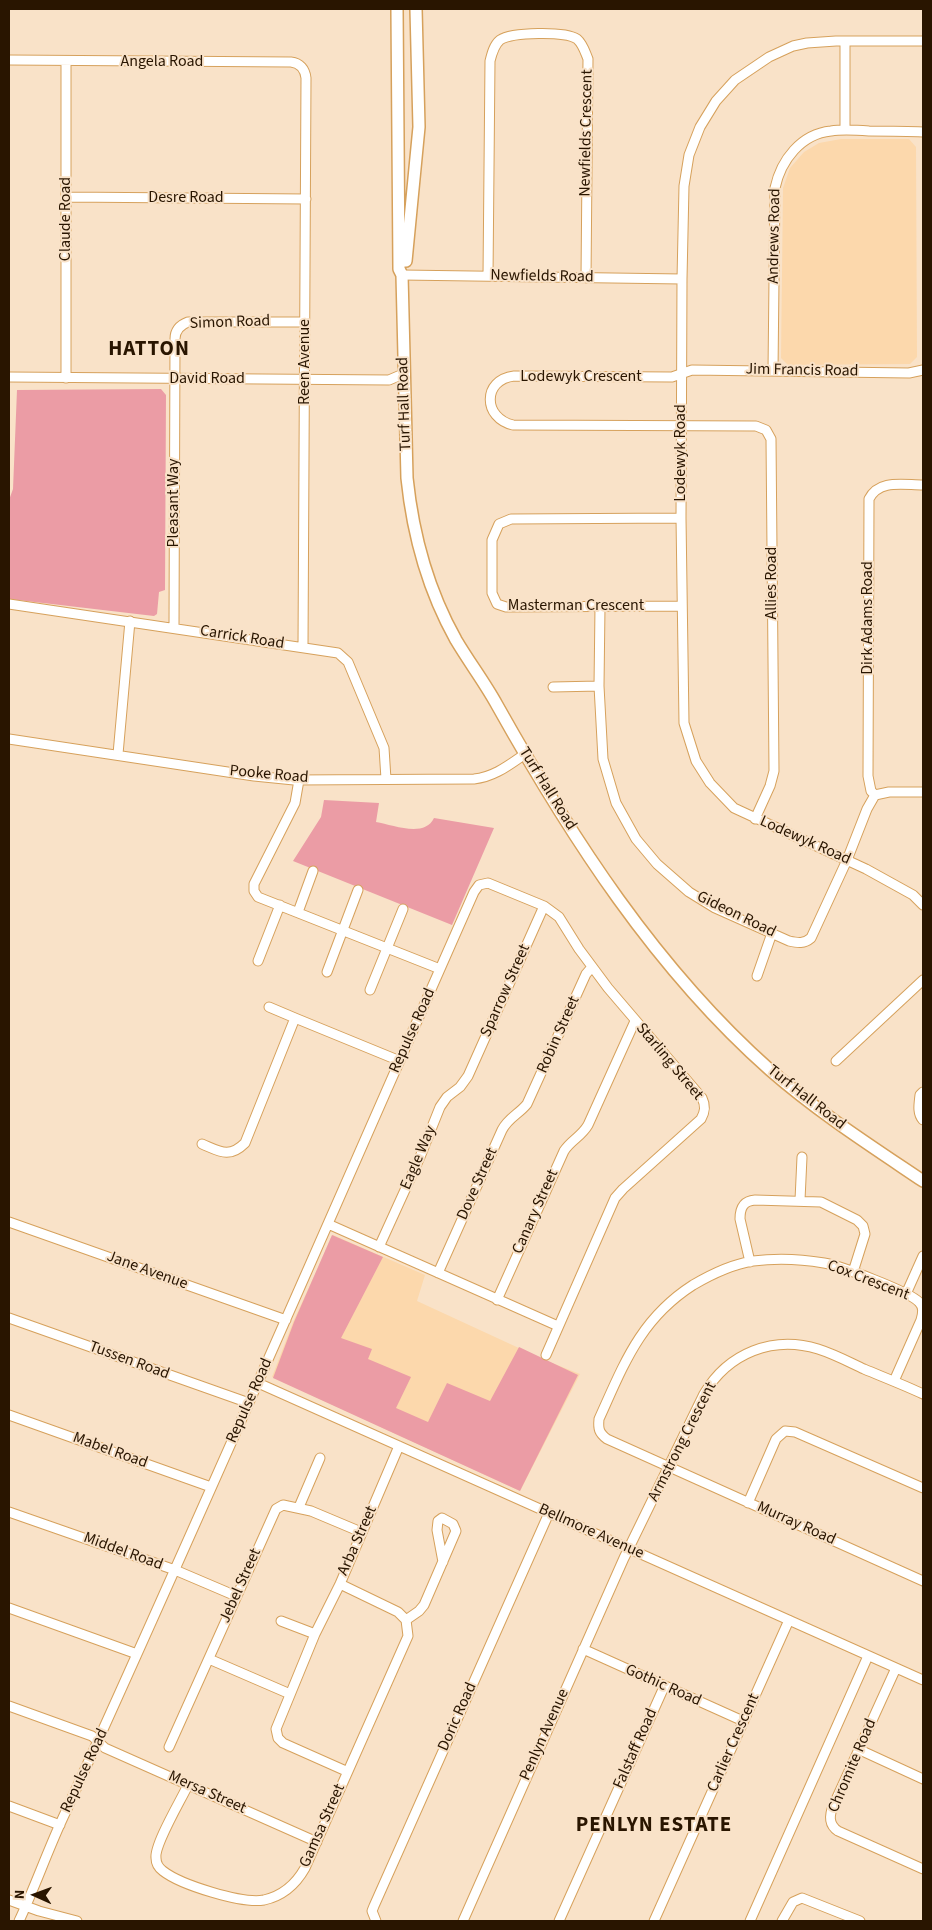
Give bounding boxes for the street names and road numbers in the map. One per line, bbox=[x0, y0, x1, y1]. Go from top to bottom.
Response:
street label: Angela Road bbox=[121, 52, 203, 72]
street label: Newfields Crescent bbox=[576, 69, 598, 197]
street label: Claude Road bbox=[56, 177, 76, 261]
street label: Desre Road bbox=[148, 188, 224, 208]
street label: Andrews Road bbox=[765, 188, 785, 284]
street label: Newfields Road bbox=[490, 266, 594, 288]
street label: Simon Road bbox=[189, 312, 271, 334]
street label: Reen Avenue bbox=[295, 319, 315, 405]
street label: Turf Hall Road bbox=[394, 357, 416, 451]
street label: Jim Francis Road bbox=[745, 360, 859, 382]
street label: Lodewyk Crescent bbox=[520, 367, 642, 387]
street label: David Road bbox=[169, 369, 245, 389]
street label: Lodewyk Road bbox=[671, 404, 691, 502]
street label: Pleasant Way bbox=[164, 459, 184, 547]
street label: Allies Road bbox=[762, 547, 782, 619]
street label: Dirk Adams Road bbox=[858, 561, 878, 675]
street label: Masterman Crescent bbox=[508, 596, 644, 616]
street label: Carrick Road bbox=[199, 622, 285, 654]
street label: Turf Hall Road bbox=[514, 744, 580, 834]
street label: Pooke Road bbox=[229, 762, 309, 788]
street label: Lodewyk Road bbox=[757, 812, 853, 870]
street label: Gideon Road bbox=[693, 888, 779, 942]
street label: Sparrow Street bbox=[477, 942, 535, 1040]
street label: Repulse Road bbox=[386, 986, 440, 1076]
street label: Robin Street bbox=[533, 993, 585, 1077]
street label: Starling Street bbox=[631, 1019, 707, 1105]
street label: Turf Hall Road bbox=[763, 1061, 849, 1135]
street label: Eagle Way bbox=[397, 1123, 441, 1193]
street label: Dove Street bbox=[454, 1145, 502, 1223]
street label: Canary Street bbox=[509, 1167, 563, 1257]
street label: Jane Avenue bbox=[104, 1247, 190, 1295]
street label: Cox Crescent bbox=[824, 1257, 912, 1305]
street label: Tussen Road bbox=[86, 1338, 172, 1384]
street label: Repulse Road bbox=[223, 1356, 277, 1446]
street label: Armstrong Crescent bbox=[645, 1379, 721, 1505]
street label: Mabel Road bbox=[70, 1429, 150, 1473]
street label: Murray Road bbox=[754, 1498, 838, 1550]
street label: Bellmore Avenue bbox=[535, 1500, 647, 1564]
street label: Arba Street bbox=[334, 1503, 382, 1579]
street label: Middel Road bbox=[81, 1529, 165, 1575]
street label: Jebel Street bbox=[216, 1546, 266, 1626]
street label: Gothic Road bbox=[622, 1661, 704, 1711]
street label: Doric Road bbox=[434, 1680, 482, 1754]
street label: Penlyn Avenue bbox=[516, 1686, 574, 1784]
street label: Carlier Crescent bbox=[704, 1691, 764, 1795]
street label: Falstaff Road bbox=[610, 1706, 662, 1792]
street label: Chromite Road bbox=[825, 1716, 881, 1816]
street label: Repulse Road bbox=[57, 1726, 113, 1816]
street label: Mersa Street bbox=[165, 1767, 249, 1819]
street label: Gamsa Street bbox=[296, 1781, 350, 1871]

